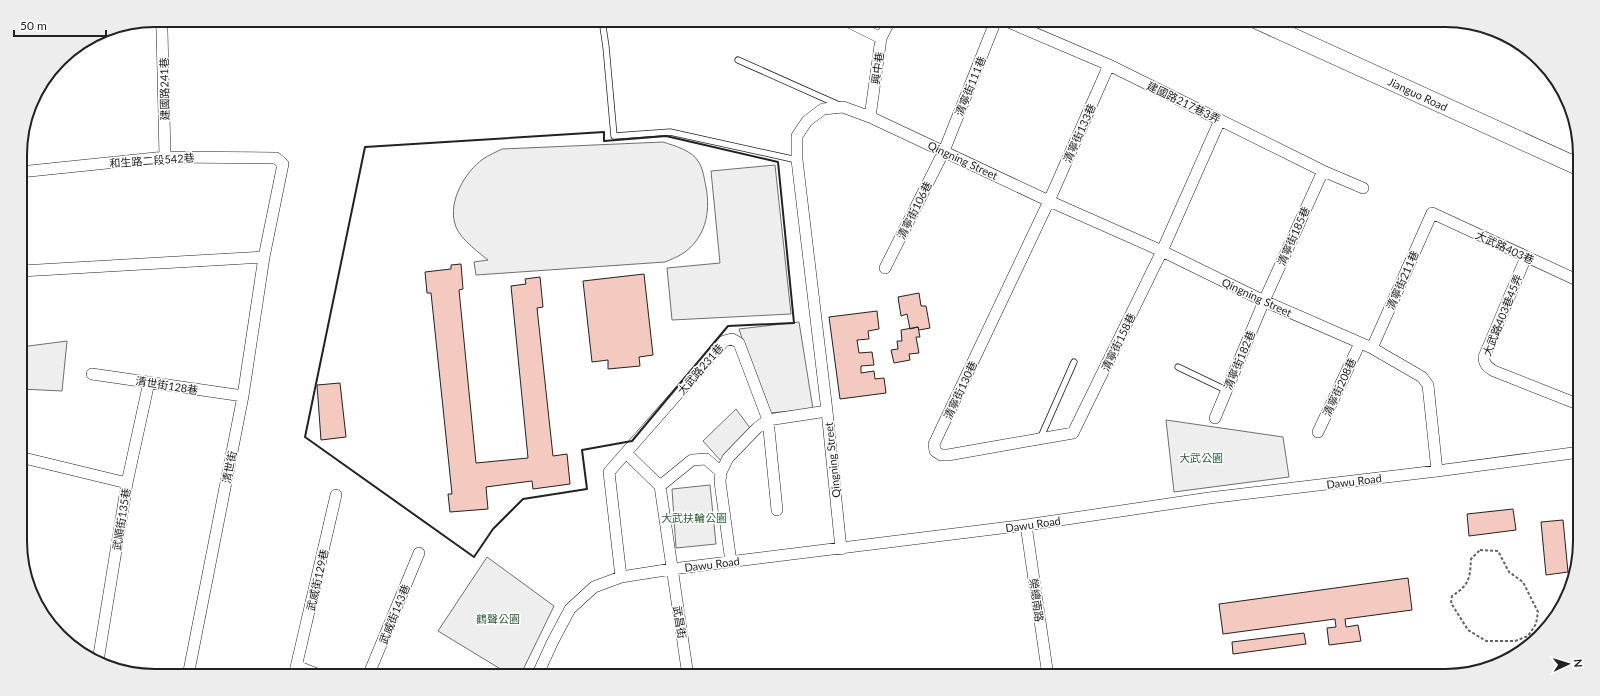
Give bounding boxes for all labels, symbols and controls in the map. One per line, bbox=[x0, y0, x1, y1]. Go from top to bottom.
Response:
scale bar bbox=[14, 12, 106, 38]
text: 50 m bbox=[20, 18, 47, 33]
street label: 興中巷 bbox=[868, 51, 886, 85]
street label: 清寧街111巷 bbox=[952, 54, 988, 118]
street label: 建國路241巷 bbox=[157, 57, 171, 121]
street label: Jianguo Road bbox=[1386, 75, 1450, 113]
street label: 建國路217巷3弄 bbox=[1145, 79, 1223, 125]
street label: 清寧街133巷 bbox=[1060, 102, 1098, 164]
street label: Qingning Street bbox=[926, 138, 1000, 182]
street label: 和生路二段542巷 bbox=[109, 151, 195, 169]
street label: 清寧街106巷 bbox=[894, 179, 934, 241]
street label: 清寧街185巷 bbox=[1274, 205, 1312, 267]
street label: 大武路403巷 bbox=[1474, 228, 1536, 266]
street label: 清寧街211巷 bbox=[1383, 249, 1421, 311]
street label: 大武路403巷45弄 bbox=[1480, 272, 1524, 358]
street label: Qingning Street bbox=[1220, 275, 1294, 319]
street label: 清寧街158巷 bbox=[1098, 311, 1138, 373]
street label: 清寧街182巷 bbox=[1221, 328, 1257, 392]
street label: 大武路231巷 bbox=[674, 341, 726, 397]
street label: 清寧街208巷 bbox=[1320, 356, 1358, 418]
street label: 清寧街130巷 bbox=[941, 359, 979, 421]
street label: 清世街128巷 bbox=[135, 374, 199, 396]
street label: Qingning Street bbox=[822, 422, 842, 498]
street label: 清世街 bbox=[219, 450, 239, 484]
park label: 大武公園 bbox=[1179, 451, 1223, 464]
street label: Dawu Road bbox=[1326, 471, 1382, 491]
street label: 武順街135巷 bbox=[110, 487, 132, 551]
park label: 大武扶輪公園 bbox=[661, 511, 727, 524]
street label: Dawu Road bbox=[1005, 514, 1061, 534]
street label: 武威街129巷 bbox=[304, 548, 330, 612]
street label: Dawu Road bbox=[684, 554, 740, 574]
street label: 榮總南路 bbox=[1028, 577, 1046, 623]
street label: 武威街143巷 bbox=[376, 582, 412, 646]
street label: 武昌街 bbox=[671, 605, 689, 639]
park label: 鶴聲公園 bbox=[476, 612, 520, 625]
north arrow bbox=[1548, 644, 1588, 684]
text: N bbox=[1572, 659, 1585, 668]

